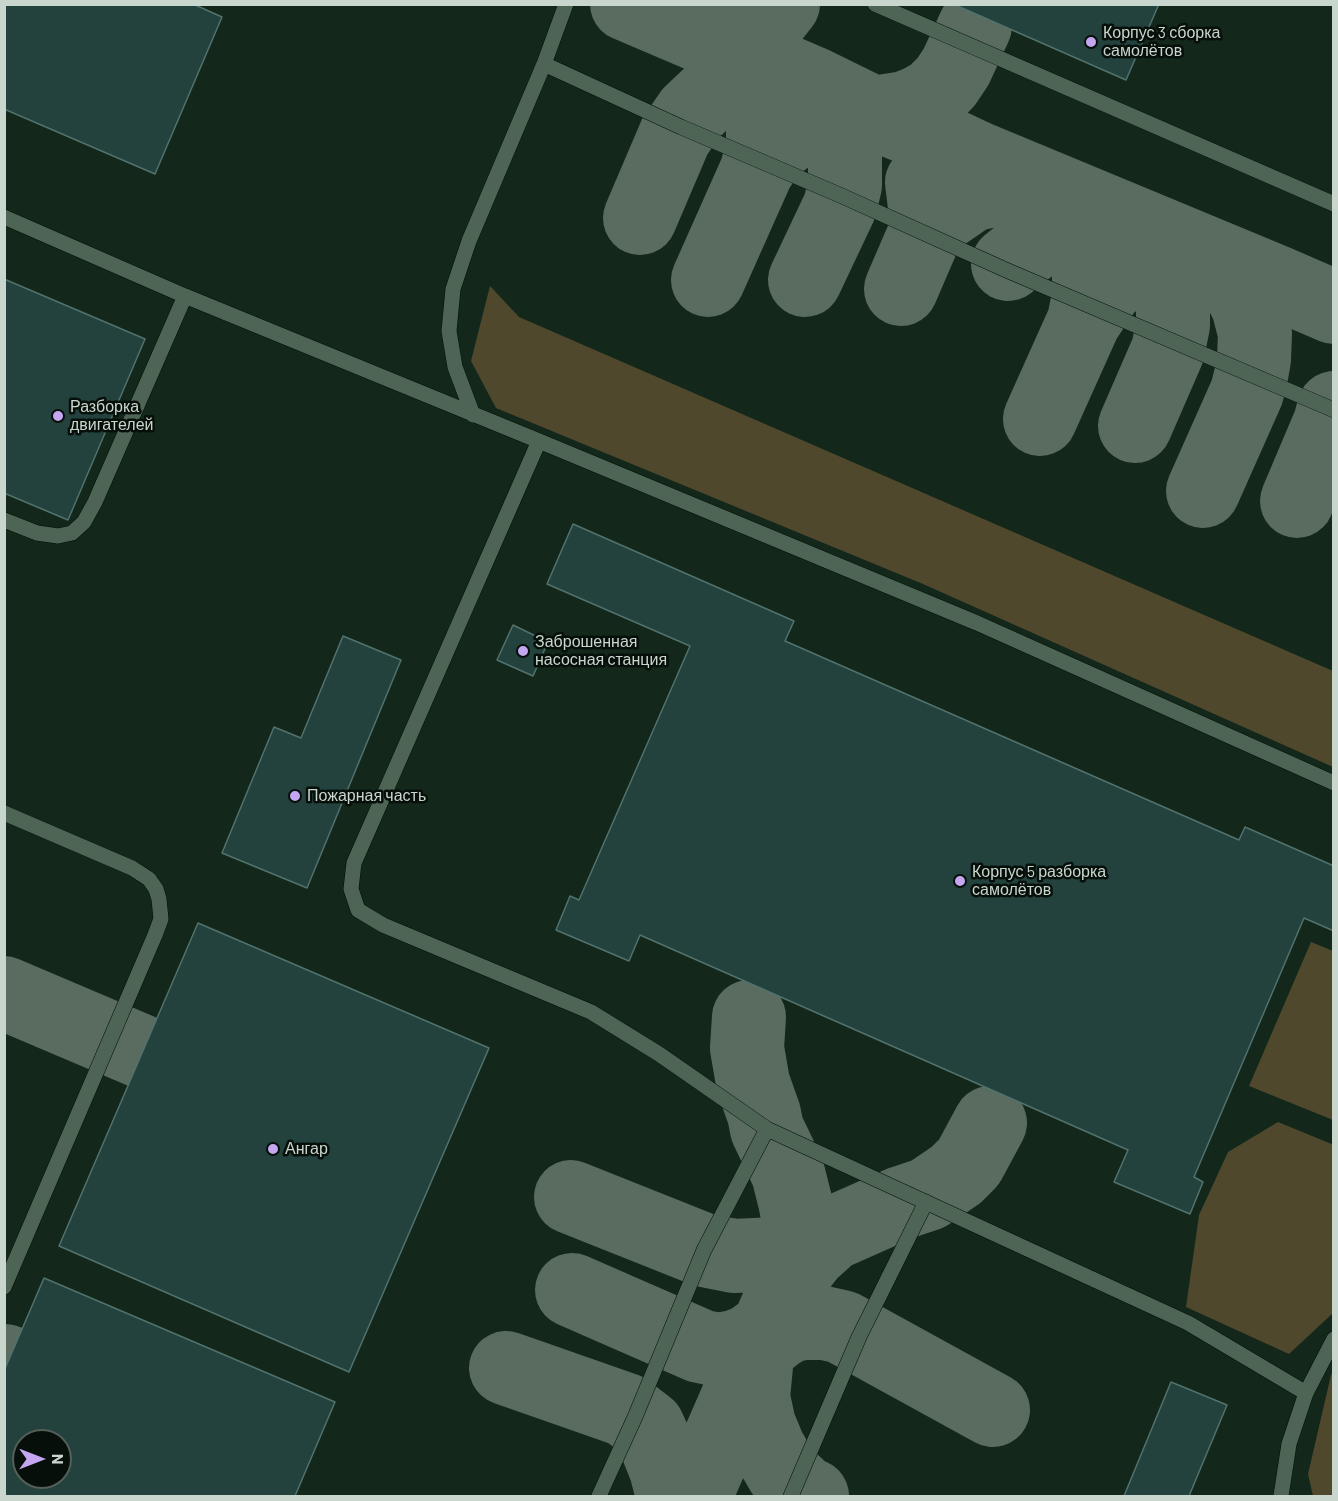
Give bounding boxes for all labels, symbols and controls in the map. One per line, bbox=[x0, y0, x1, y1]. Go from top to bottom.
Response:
place label: Корпус 3 сборка самолётов bbox=[1103, 23, 1220, 61]
marker: Корпус 3 сборка самолётов bbox=[1084, 35, 1098, 49]
place label: Разборка двигателей bbox=[70, 397, 153, 435]
marker: Разборка двигателей bbox=[51, 409, 65, 423]
place label: Заброшенная насосная станция bbox=[535, 632, 667, 670]
marker: Заброшенная насосная станция bbox=[516, 644, 530, 658]
place label: Пожарная часть bbox=[307, 786, 426, 806]
marker: Пожарная часть bbox=[288, 789, 302, 803]
place label: Корпус 5 разборка самолётов bbox=[972, 862, 1106, 900]
marker: Корпус 5 разборка самолётов bbox=[953, 874, 967, 888]
place label: Ангар bbox=[285, 1139, 328, 1159]
marker: Ангар bbox=[266, 1142, 280, 1156]
north arrow bbox=[12, 1429, 72, 1489]
text: N bbox=[49, 1454, 68, 1464]

